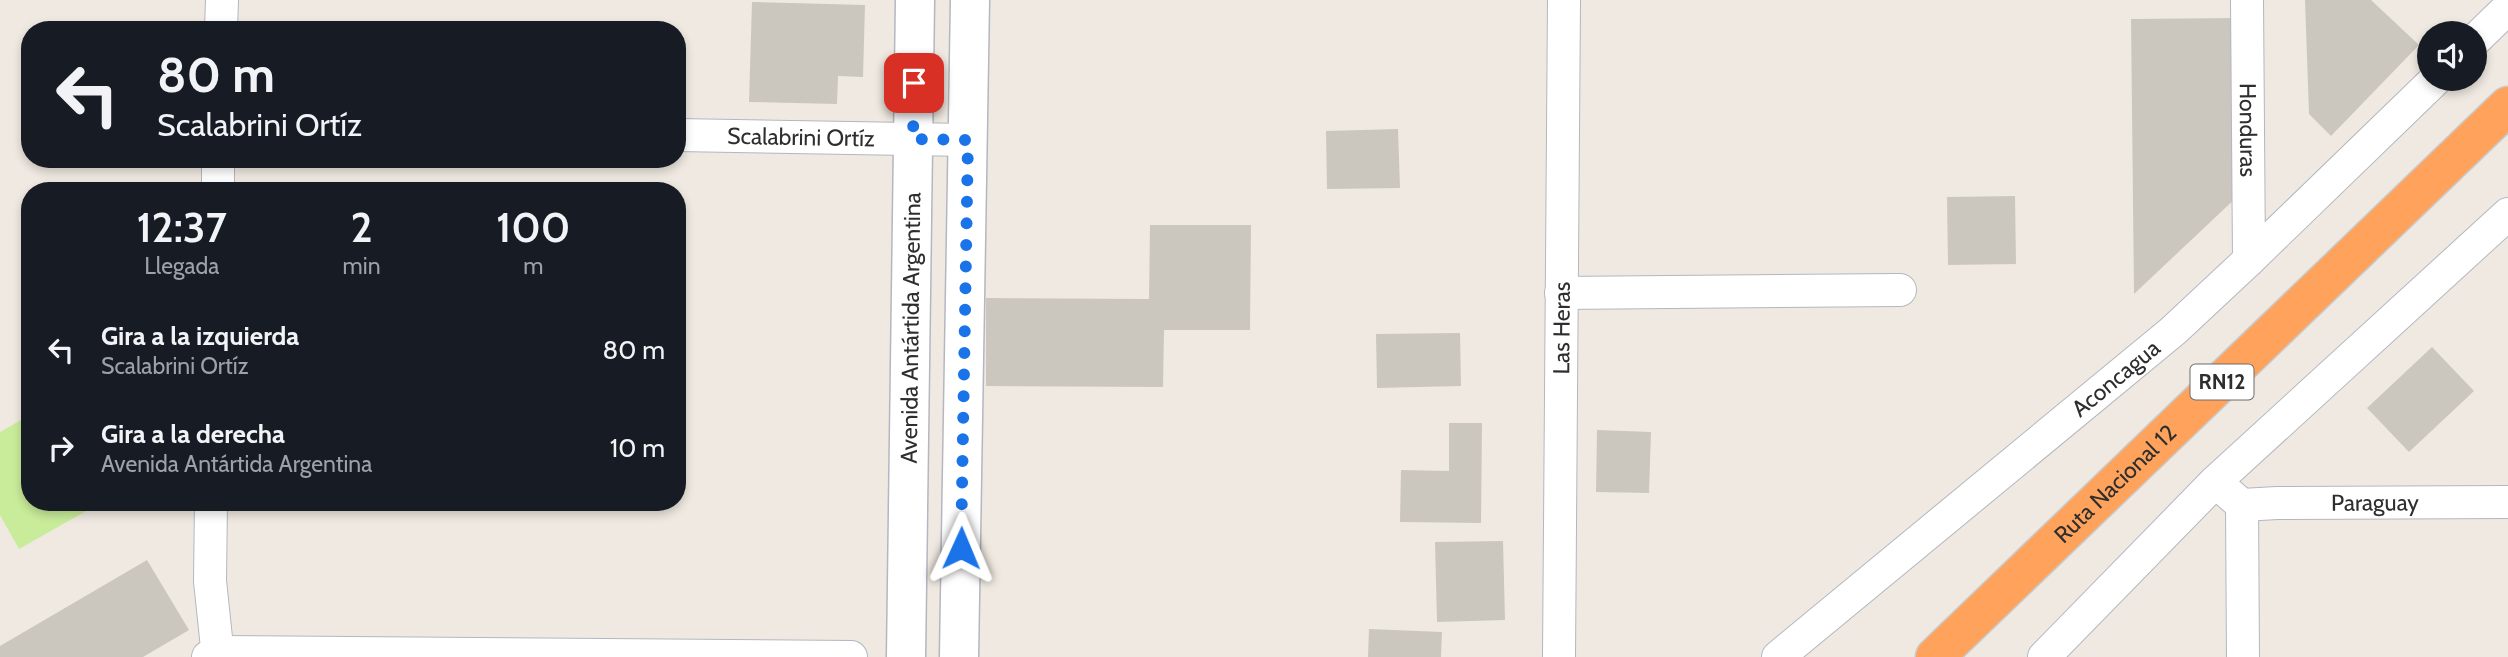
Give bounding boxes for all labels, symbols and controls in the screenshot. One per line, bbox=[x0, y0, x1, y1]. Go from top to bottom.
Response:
map controls bbox=[2417, 21, 2487, 91]
button: sound bbox=[2417, 21, 2487, 91]
text: 80 m bbox=[157, 45, 275, 104]
icon: left bbox=[42, 49, 133, 140]
pin bbox=[884, 53, 944, 113]
icon: arrive bbox=[895, 64, 933, 102]
street label: Honduras bbox=[2234, 83, 2262, 177]
text: Scalabrini Ortíz bbox=[157, 105, 362, 144]
street label: Scalabrini Ortíz bbox=[727, 122, 875, 152]
street label: Avenida Antártida Argentina bbox=[895, 192, 926, 464]
text: 12:37 bbox=[137, 201, 227, 253]
text: 2 bbox=[350, 201, 373, 253]
text: 100 bbox=[496, 201, 570, 253]
text: Llegada bbox=[144, 252, 219, 280]
text: min bbox=[343, 252, 381, 280]
text: m bbox=[523, 252, 543, 280]
street label: Las Heras bbox=[1547, 282, 1576, 374]
text: Gira a la izquierda bbox=[101, 320, 299, 352]
icon: left bbox=[42, 331, 80, 369]
text: 80 m bbox=[602, 334, 665, 366]
street label: Aconcagua bbox=[2066, 334, 2166, 423]
text: Scalabrini Ortíz bbox=[101, 352, 248, 380]
road number: RN12 bbox=[2190, 364, 2254, 400]
text: Gira a la derecha bbox=[101, 418, 285, 450]
street label: Ruta Nacional 12 bbox=[2048, 419, 2182, 549]
icon: right bbox=[42, 429, 80, 467]
text: 10 m bbox=[610, 432, 665, 464]
text: Avenida Antártida Argentina bbox=[101, 450, 372, 478]
street label: Paraguay bbox=[2331, 488, 2419, 517]
position arrow bbox=[924, 511, 998, 585]

